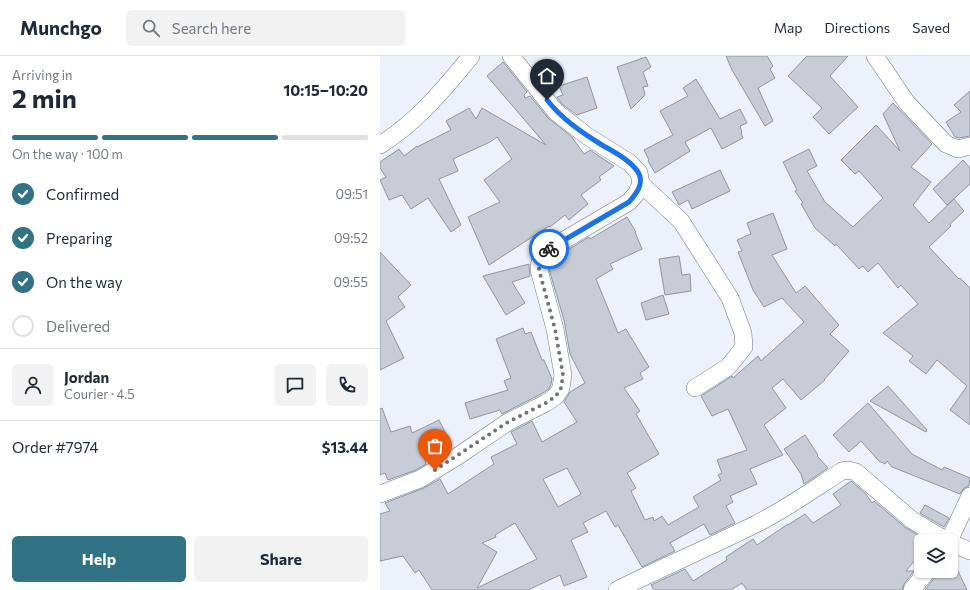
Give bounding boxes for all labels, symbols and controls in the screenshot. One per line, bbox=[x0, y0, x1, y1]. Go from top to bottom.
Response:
search box bbox=[126, 10, 406, 46]
text: Munchgo bbox=[20, 16, 102, 39]
icon: search bbox=[140, 17, 162, 39]
text: Search here bbox=[172, 19, 251, 37]
text: Map bbox=[774, 19, 803, 36]
text: Directions bbox=[825, 19, 890, 36]
text: Saved bbox=[912, 19, 950, 36]
pin bbox=[530, 59, 564, 100]
icon: home bbox=[536, 65, 558, 87]
text: Arriving in bbox=[12, 67, 72, 83]
text: 10:15–10:20 bbox=[283, 81, 368, 99]
text: 2 min bbox=[12, 82, 77, 113]
text: On the way · 100 m bbox=[12, 146, 123, 162]
icon: check bbox=[12, 183, 34, 205]
text: Confirmed bbox=[46, 185, 119, 203]
text: 09:51 bbox=[336, 186, 368, 202]
icon: check bbox=[12, 227, 34, 249]
text: Preparing bbox=[46, 229, 112, 247]
courier bbox=[529, 229, 569, 269]
text: 09:52 bbox=[334, 230, 368, 246]
icon: bike bbox=[538, 238, 560, 260]
icon: check bbox=[12, 271, 34, 293]
text: On the way bbox=[46, 273, 123, 291]
text: 09:55 bbox=[334, 274, 368, 290]
text: Delivered bbox=[46, 317, 110, 335]
button: person bbox=[12, 364, 54, 406]
button: chat bbox=[274, 364, 316, 406]
button: phone bbox=[326, 364, 368, 406]
text: Jordan bbox=[64, 368, 109, 386]
text: Courier · 4.5 bbox=[64, 386, 135, 402]
pin bbox=[418, 429, 452, 470]
icon: bag bbox=[424, 435, 446, 457]
text: Order #7974 bbox=[12, 438, 99, 456]
text: $13.44 bbox=[322, 438, 368, 456]
map controls bbox=[914, 534, 958, 578]
button: layers bbox=[914, 534, 958, 578]
button: Help bbox=[12, 536, 186, 582]
button: Share bbox=[194, 536, 368, 582]

